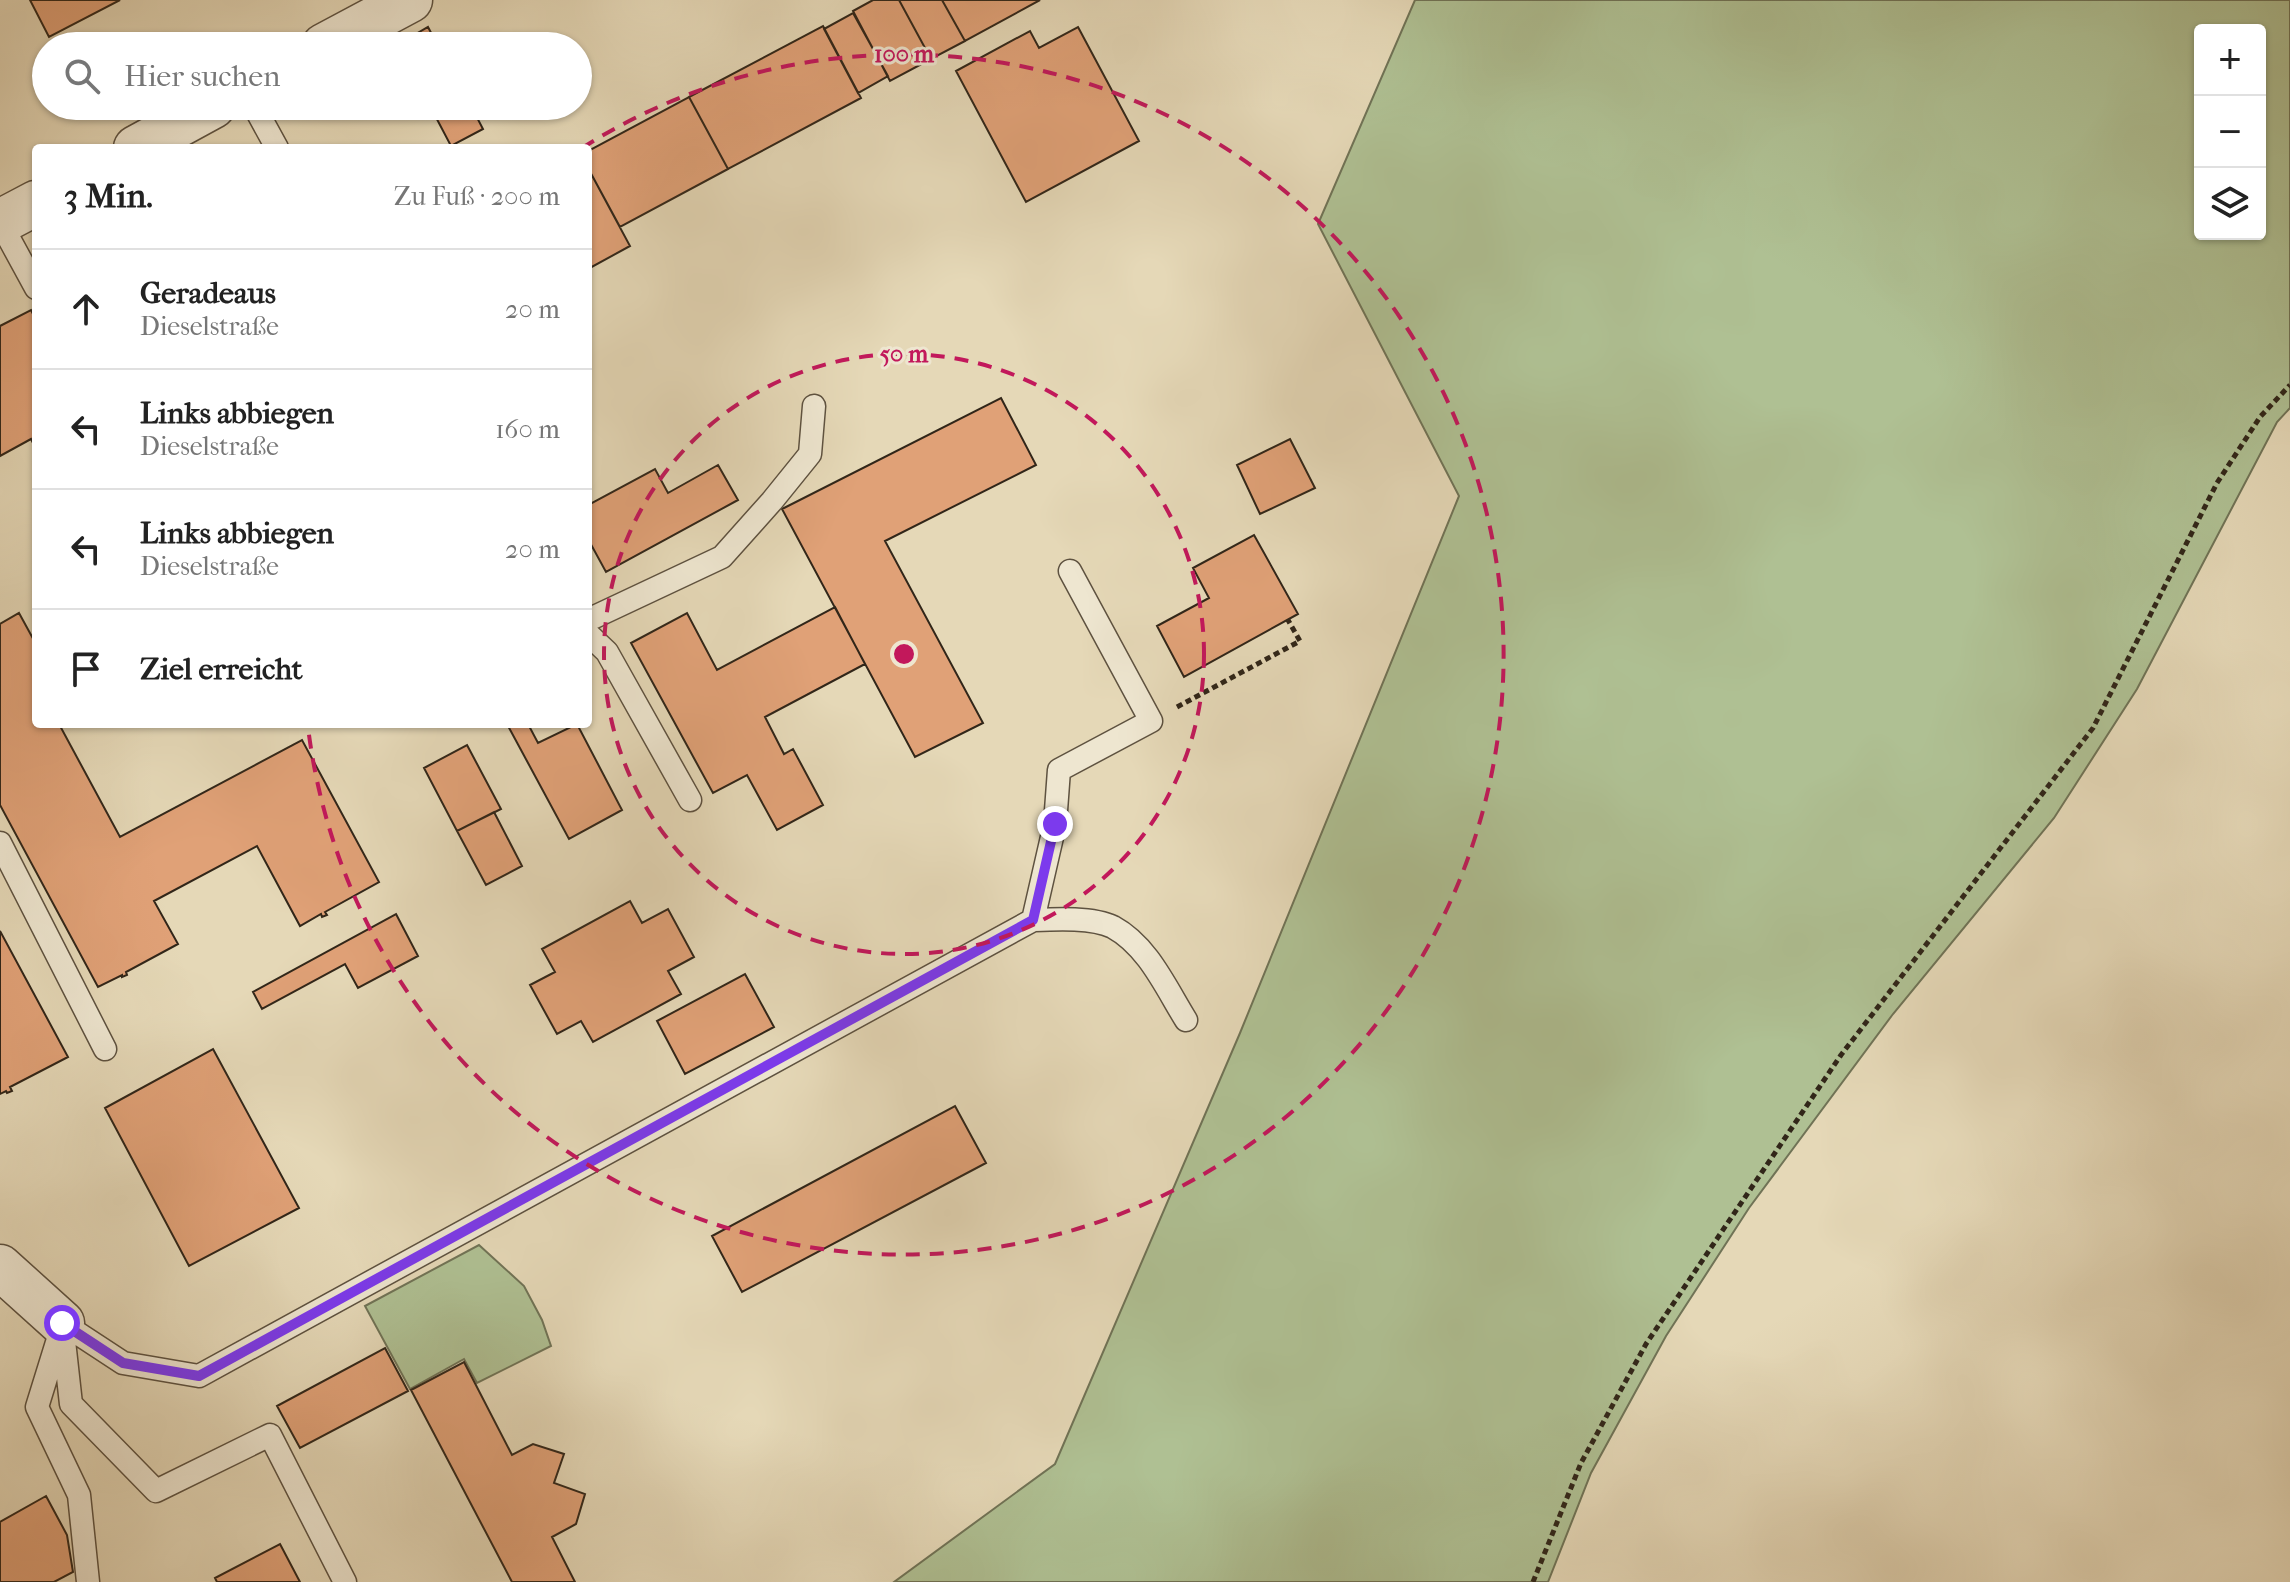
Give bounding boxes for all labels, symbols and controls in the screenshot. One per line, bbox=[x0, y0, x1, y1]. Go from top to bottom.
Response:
map controls bbox=[2194, 24, 2266, 240]
button: + bbox=[2194, 24, 2266, 96]
search box bbox=[32, 32, 592, 120]
text: 100 m bbox=[874, 40, 935, 68]
icon: search bbox=[60, 54, 104, 98]
text: Hier suchen bbox=[124, 59, 280, 94]
button: − bbox=[2194, 96, 2266, 168]
button: layers bbox=[2194, 168, 2266, 240]
text: 3 Min. bbox=[64, 176, 153, 216]
text: Zu Fuß · 200 m bbox=[394, 181, 560, 212]
text: Geradeaus bbox=[140, 276, 276, 311]
icon: ahead bbox=[64, 287, 108, 331]
text: 20 m bbox=[505, 294, 560, 325]
text: Dieselstraße bbox=[140, 311, 279, 342]
text: 50 m bbox=[880, 340, 929, 368]
text: Links abbiegen bbox=[140, 396, 334, 431]
icon: left bbox=[64, 407, 108, 451]
text: 160 m bbox=[495, 414, 560, 445]
text: Dieselstraße bbox=[140, 431, 279, 462]
text: Links abbiegen bbox=[140, 516, 334, 551]
icon: left bbox=[64, 527, 108, 571]
text: 20 m bbox=[505, 534, 560, 565]
text: Dieselstraße bbox=[140, 551, 279, 582]
centre of rings bbox=[890, 640, 918, 668]
icon: arrive bbox=[64, 647, 108, 691]
text: Ziel erreicht bbox=[140, 652, 302, 687]
route end bbox=[1037, 806, 1073, 842]
route start bbox=[44, 1305, 80, 1341]

